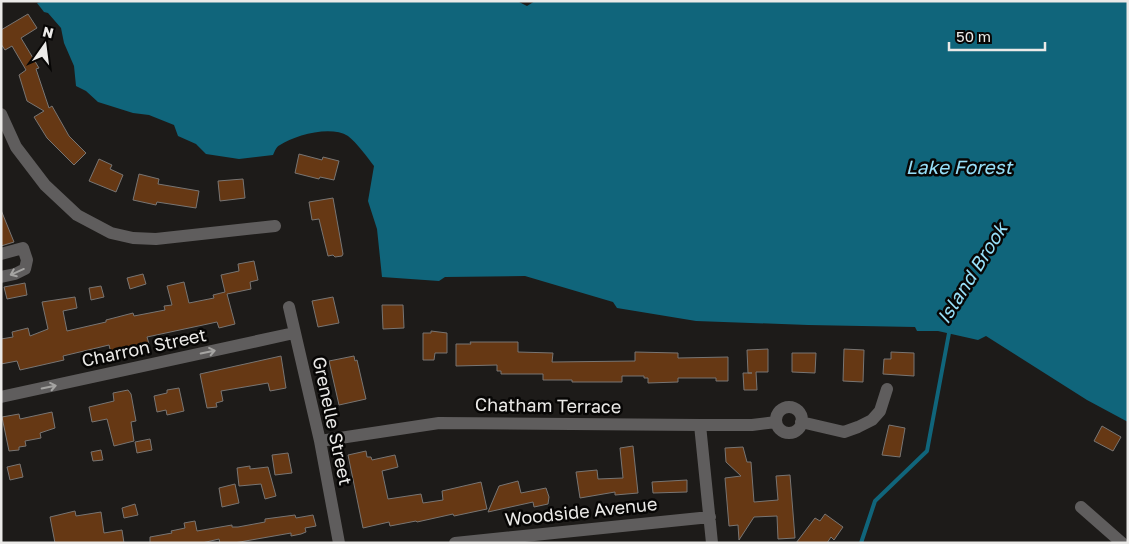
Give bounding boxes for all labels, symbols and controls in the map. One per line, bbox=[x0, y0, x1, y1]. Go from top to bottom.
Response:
north arrow bbox=[20, 20, 70, 70]
scale bar bbox=[949, 20, 1045, 52]
text: N bbox=[41, 22, 55, 41]
text: 50 m bbox=[956, 27, 991, 45]
water label: Lake Forest bbox=[906, 155, 1015, 178]
water label: Island Brook bbox=[931, 216, 1013, 327]
one-way arrow bbox=[10, 267, 25, 277]
street label: Charron Street bbox=[79, 323, 208, 371]
one-way arrow bbox=[199, 347, 215, 356]
street label: Grenelle Street bbox=[309, 354, 357, 487]
one-way arrow bbox=[40, 381, 56, 391]
street label: Chatham Terrace bbox=[475, 393, 621, 417]
street label: Woodside Avenue bbox=[504, 492, 658, 530]

